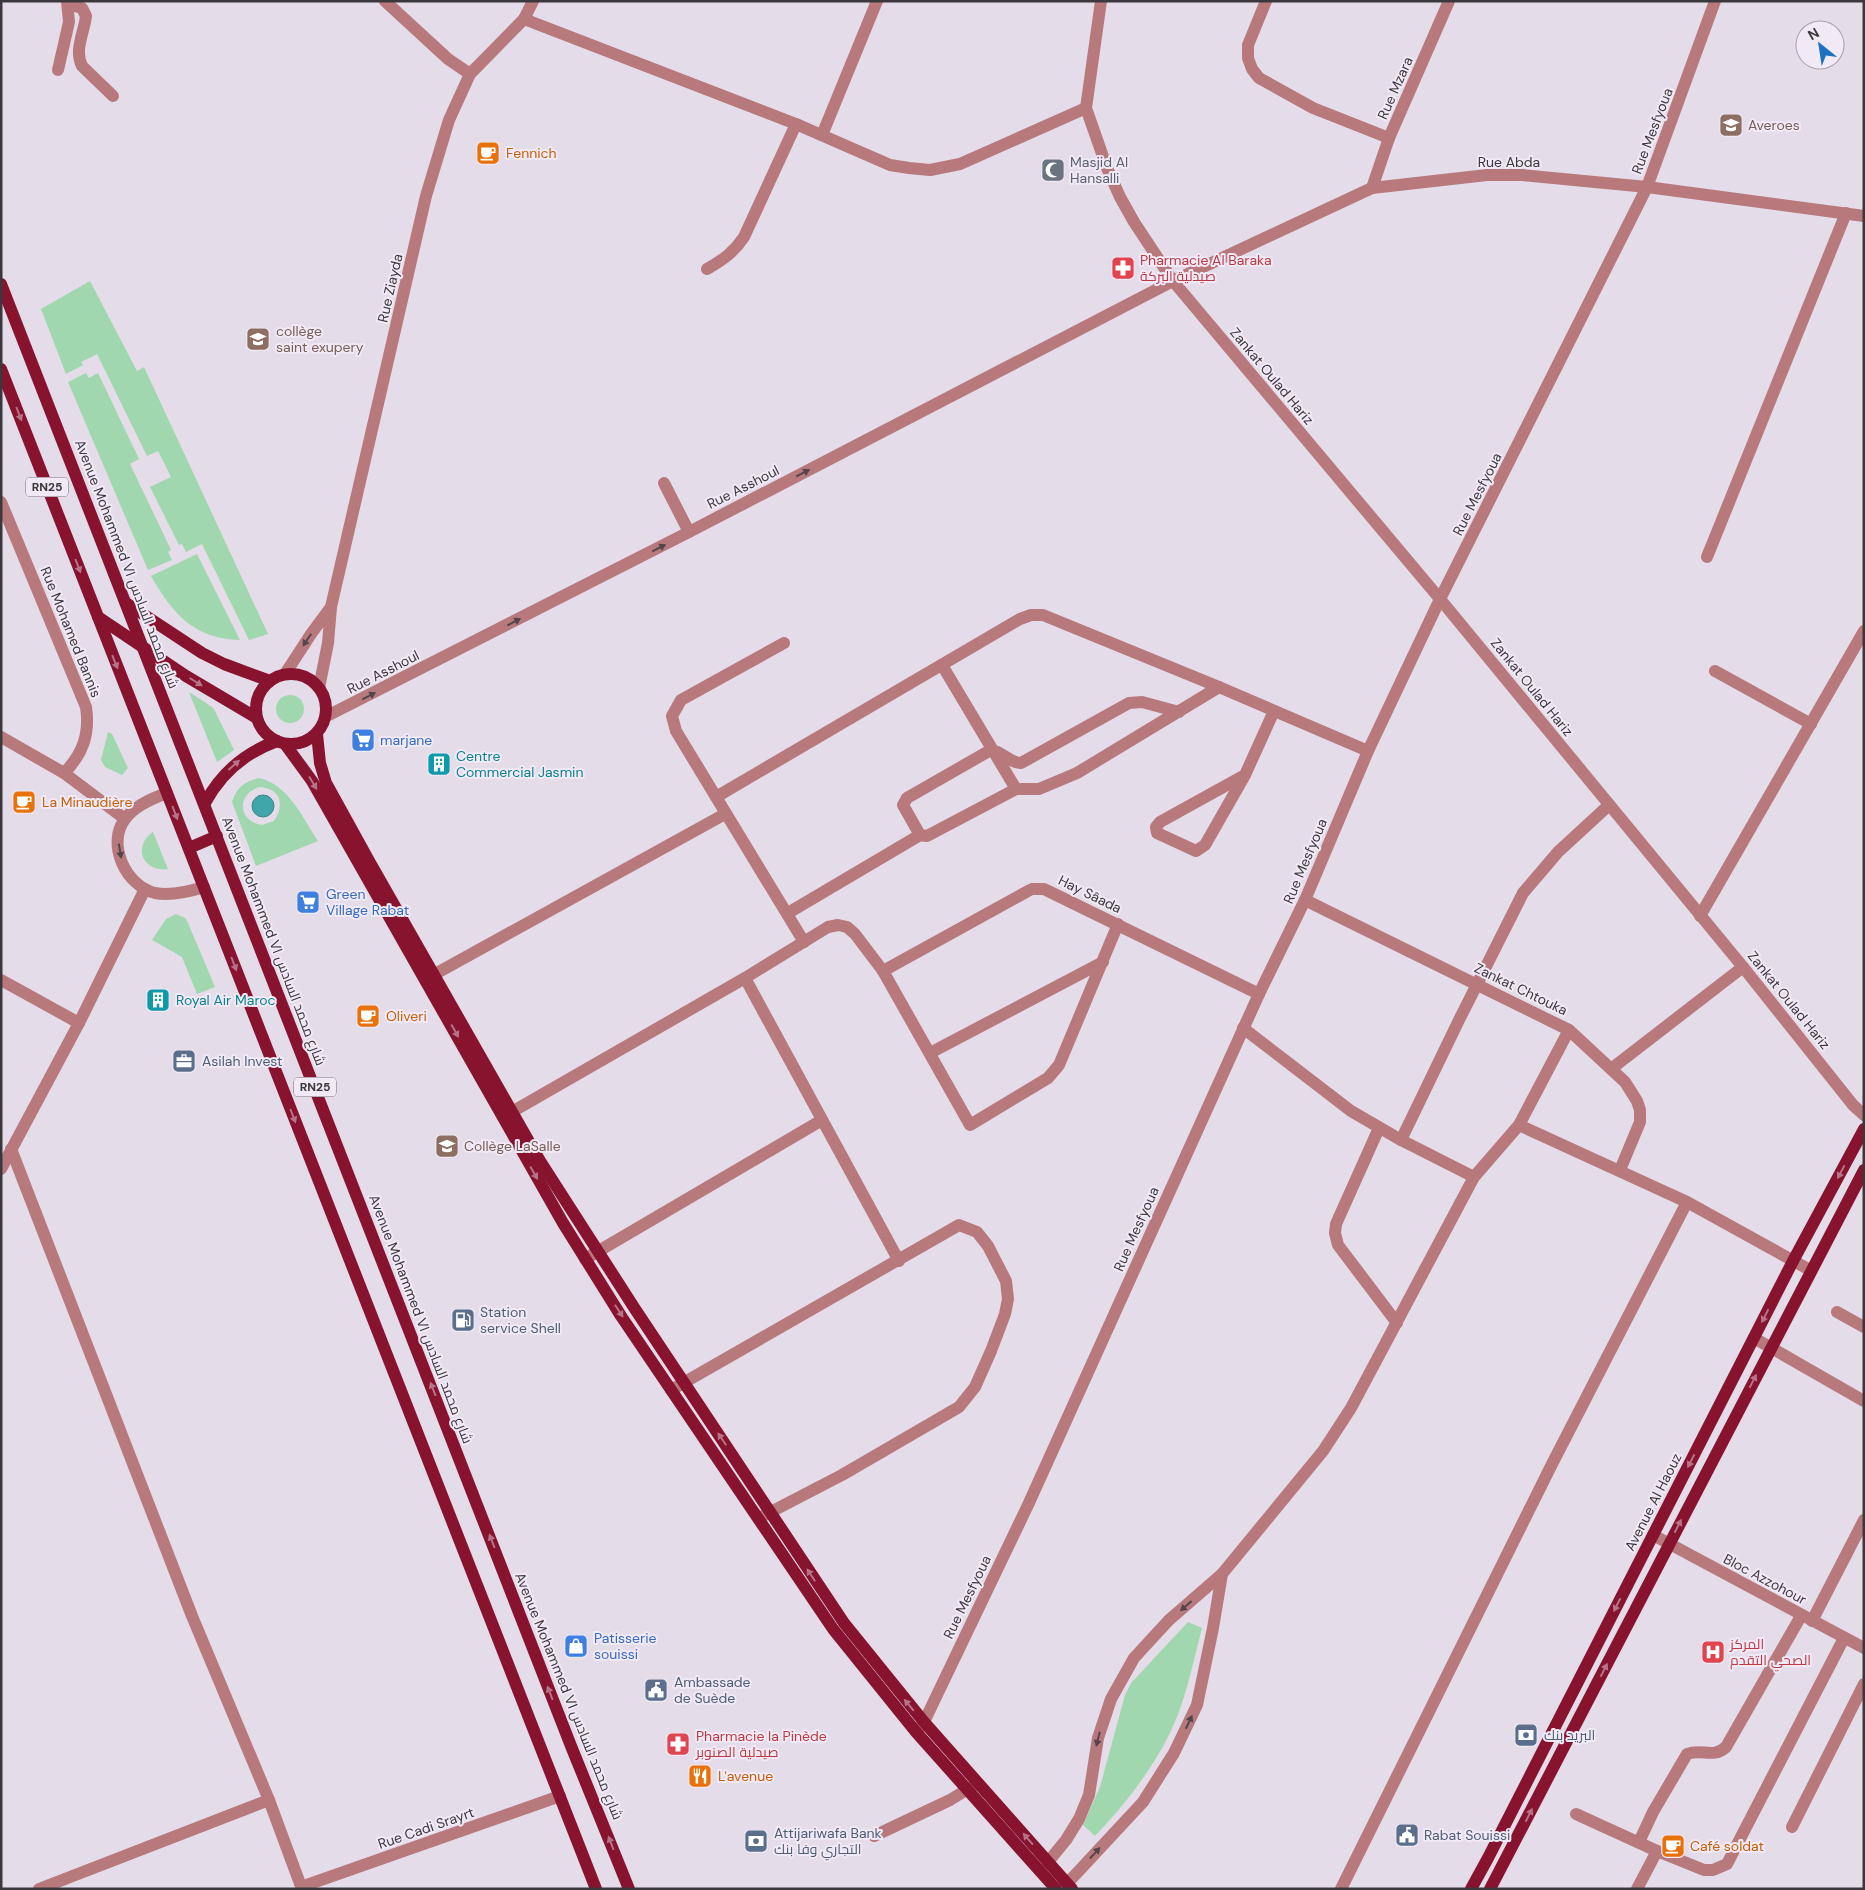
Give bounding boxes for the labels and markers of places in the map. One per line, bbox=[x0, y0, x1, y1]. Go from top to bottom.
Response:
school or university icon: Averoes bbox=[1718, 112, 1744, 138]
place label: Averoes bbox=[1748, 116, 1800, 134]
cafe icon: Fennich bbox=[475, 140, 501, 166]
place label: Fennich bbox=[506, 144, 557, 162]
place label: Masjid Al Hansalli bbox=[1070, 153, 1128, 187]
mosque icon: Masjid Al Hansalli bbox=[1040, 157, 1066, 183]
place label: Pharmacie Al Baraka صيدلية البركة bbox=[1140, 251, 1272, 285]
pharmacy icon: Pharmacie Al Baraka صيدلية البركة bbox=[1110, 255, 1136, 281]
place label: collège saint exupery bbox=[276, 322, 364, 356]
school or university icon: collège saint exupery bbox=[245, 326, 271, 352]
supermarket icon: marjane bbox=[350, 727, 376, 753]
place label: marjane bbox=[380, 731, 432, 749]
place label: Centre Commercial Jasmin bbox=[456, 747, 584, 781]
building icon: Centre Commercial Jasmin bbox=[426, 751, 452, 777]
cafe icon: La Minaudière bbox=[11, 789, 37, 815]
place label: La Minaudière bbox=[42, 793, 133, 811]
place label: Green Village Rabat bbox=[326, 885, 409, 919]
supermarket icon: Green Village Rabat bbox=[295, 889, 321, 915]
building icon: Royal Air Maroc bbox=[145, 987, 171, 1013]
place label: Royal Air Maroc bbox=[176, 991, 276, 1009]
cafe icon: Oliveri bbox=[355, 1003, 381, 1029]
place label: Oliveri bbox=[386, 1007, 427, 1025]
office icon: Asilah Invest bbox=[171, 1048, 197, 1074]
place label: Asilah Invest bbox=[202, 1052, 283, 1070]
school or university icon: Collège LaSalle bbox=[434, 1133, 460, 1159]
place label: Collège LaSalle bbox=[464, 1137, 561, 1155]
place label: Station service Shell bbox=[480, 1303, 561, 1337]
fuel station icon: Station service Shell bbox=[450, 1307, 476, 1333]
place label: Patisserie souissi bbox=[594, 1629, 657, 1663]
shop icon: Patisserie souissi bbox=[563, 1633, 589, 1659]
place label: المركز الصحي التقدم bbox=[1729, 1635, 1811, 1672]
hospital icon: المركز الصحي التقدم bbox=[1700, 1639, 1726, 1665]
place label: Ambassade de Suède bbox=[674, 1673, 751, 1707]
public building icon: Ambassade de Suède bbox=[643, 1677, 669, 1703]
bank icon: البريد بنك bbox=[1513, 1722, 1539, 1748]
place label: البريد بنك bbox=[1544, 1726, 1595, 1744]
place label: Pharmacie la Pinède صيدلية الصنوبر bbox=[695, 1727, 827, 1761]
pharmacy icon: Pharmacie la Pinède صيدلية الصنوبر bbox=[665, 1731, 691, 1757]
restaurant icon: L'avenue bbox=[687, 1763, 713, 1789]
place label: L'avenue bbox=[718, 1767, 773, 1785]
public building icon: Rabat Souissi bbox=[1394, 1822, 1420, 1848]
place label: Attijariwafa Bank التجاري وفا بنك bbox=[774, 1824, 882, 1861]
place label: Rabat Souissi bbox=[1424, 1826, 1510, 1844]
bank icon: Attijariwafa Bank التجاري وفا بنك bbox=[743, 1828, 769, 1854]
cafe icon: Café soldat bbox=[1660, 1833, 1686, 1859]
place label: Café soldat bbox=[1690, 1837, 1764, 1855]

